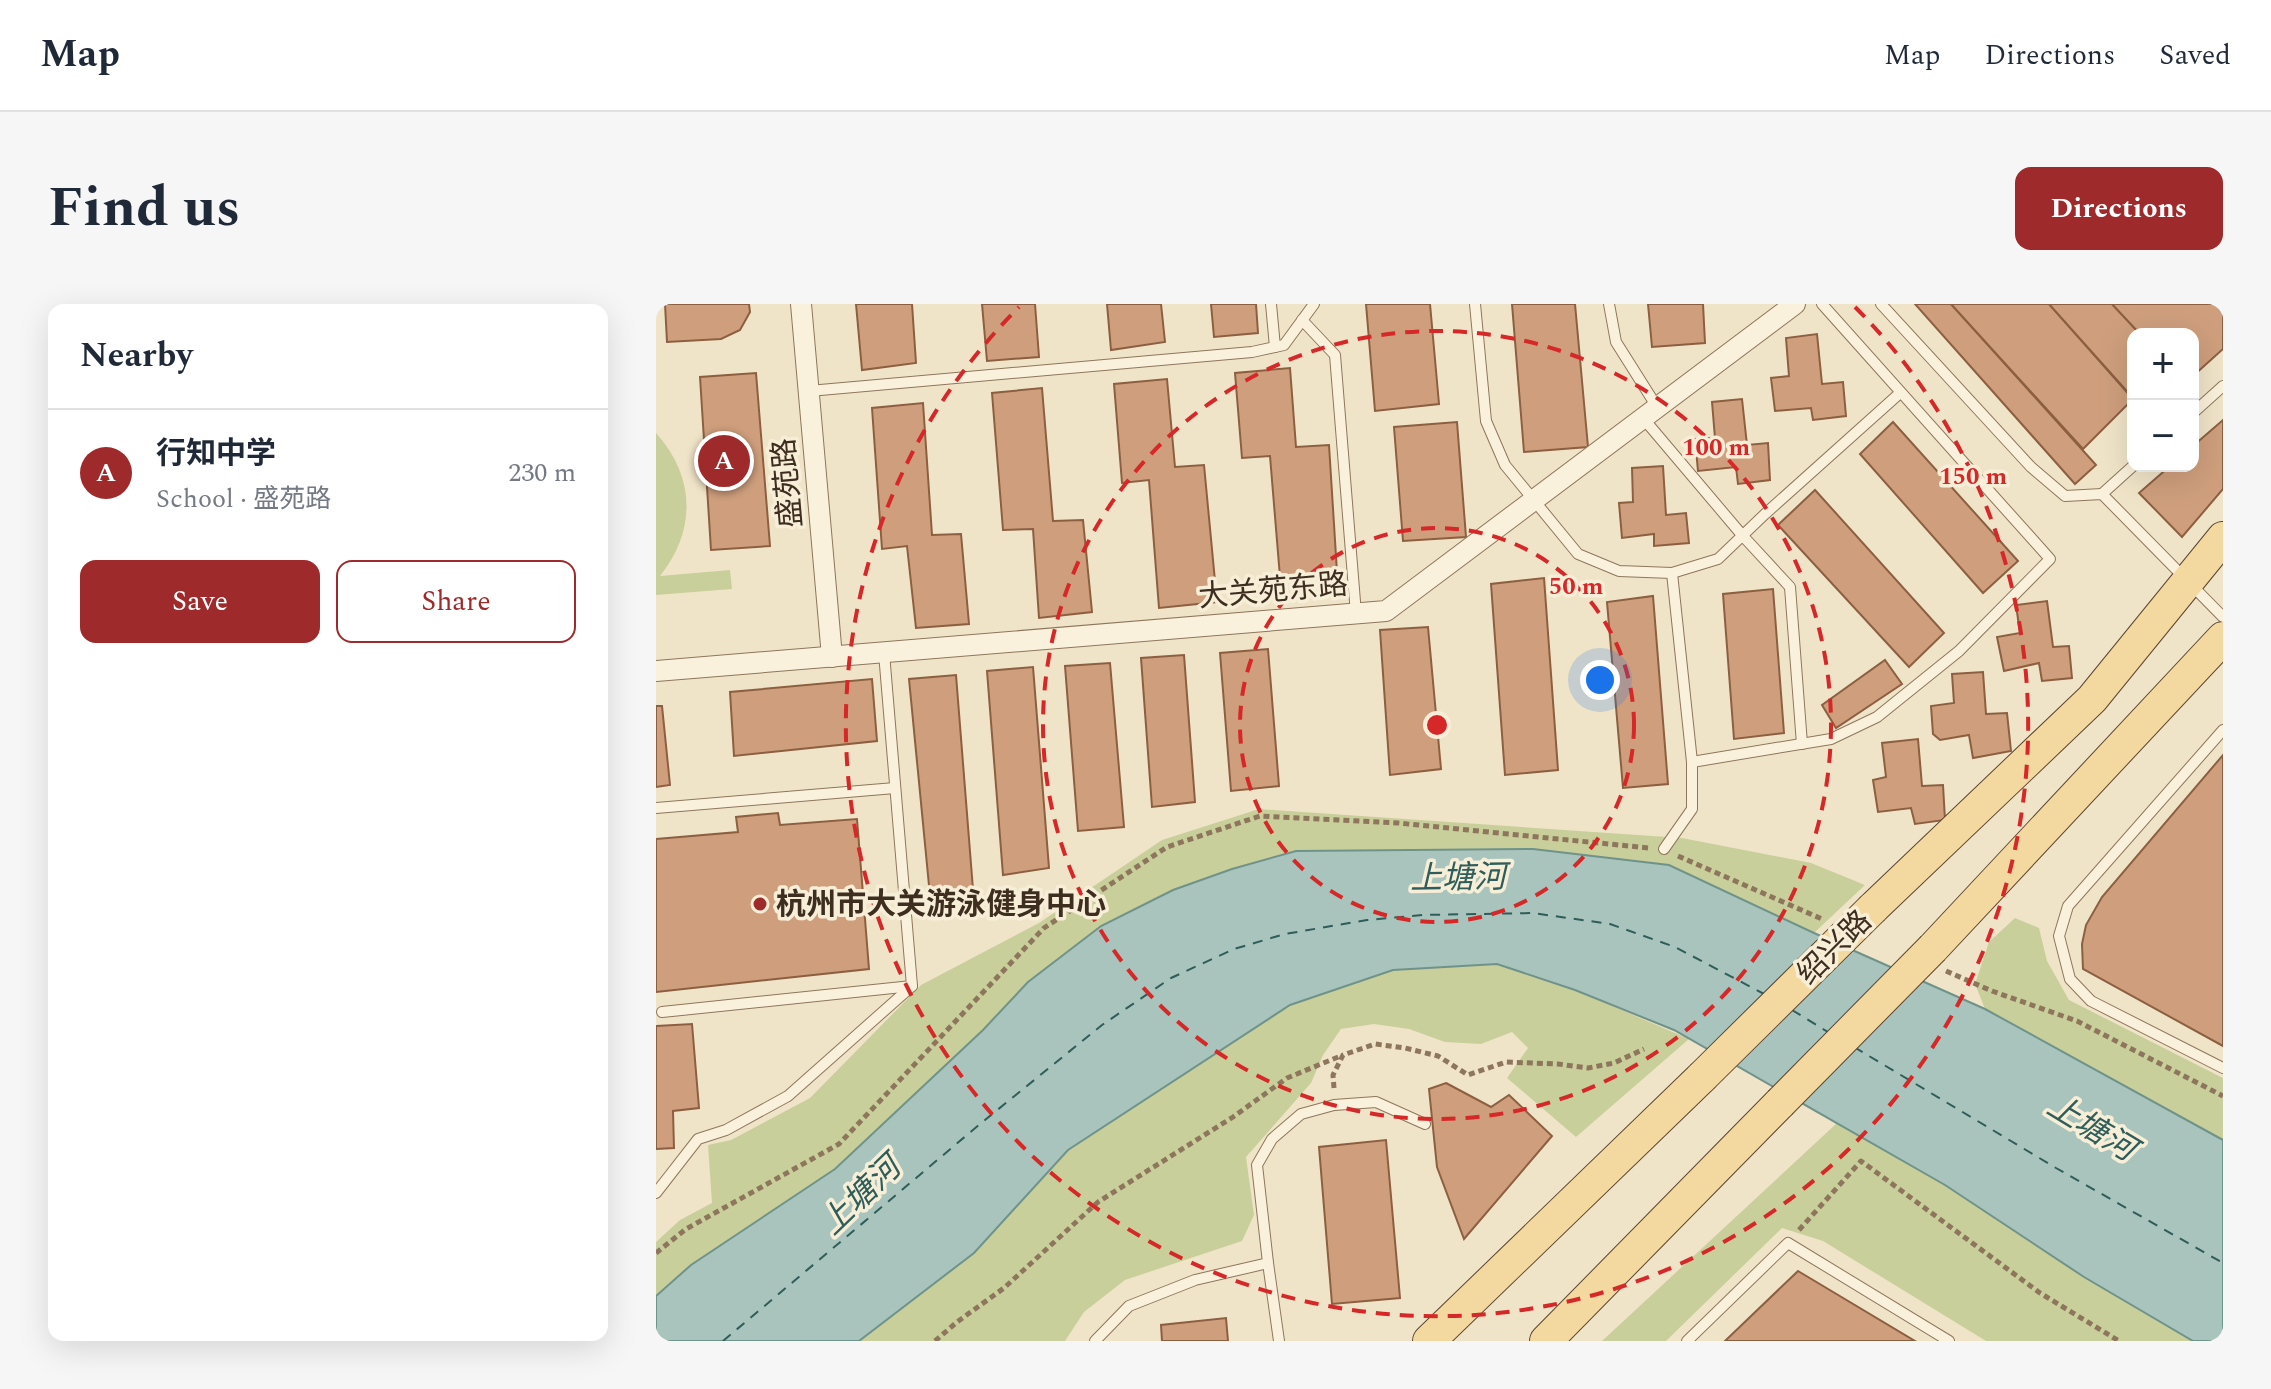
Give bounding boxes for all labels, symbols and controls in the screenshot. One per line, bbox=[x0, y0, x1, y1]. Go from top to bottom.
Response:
text: Map bbox=[40, 26, 120, 84]
text: Map bbox=[1884, 34, 1941, 77]
text: Directions bbox=[1985, 34, 2115, 77]
text: Saved bbox=[2159, 34, 2231, 77]
text: Find us bbox=[48, 166, 241, 251]
button: Directions bbox=[2015, 167, 2223, 250]
map controls bbox=[2127, 328, 2199, 472]
button: + bbox=[2127, 328, 2199, 400]
text: Nearby bbox=[80, 330, 193, 382]
button: − bbox=[2127, 400, 2199, 472]
text: 100 m bbox=[1682, 430, 1750, 466]
text: 行知中学 bbox=[156, 431, 276, 477]
pin: A bbox=[698, 431, 750, 491]
street label: 盛苑路 bbox=[761, 436, 815, 530]
text: A bbox=[96, 453, 116, 493]
text: 230 m bbox=[508, 453, 576, 493]
text: 150 m bbox=[1939, 459, 2007, 495]
text: School · 盛苑路 bbox=[156, 479, 331, 519]
button: Save bbox=[80, 560, 320, 643]
button: Share bbox=[336, 560, 576, 643]
street label: 大关苑东路 bbox=[1196, 562, 1350, 620]
text: 50 m bbox=[1549, 569, 1604, 605]
your location bbox=[1580, 660, 1620, 700]
centre of rings bbox=[1423, 711, 1451, 739]
water label: 上塘河 bbox=[1410, 853, 1512, 904]
place label: 杭州市大关游泳健身中心 bbox=[776, 882, 1106, 928]
marker: 杭州市大关游泳健身中心 bbox=[751, 895, 769, 913]
street label: 绍兴路 bbox=[1787, 900, 1883, 996]
water label: 上塘河 bbox=[2037, 1083, 2150, 1177]
water label: 上塘河 bbox=[809, 1141, 917, 1247]

